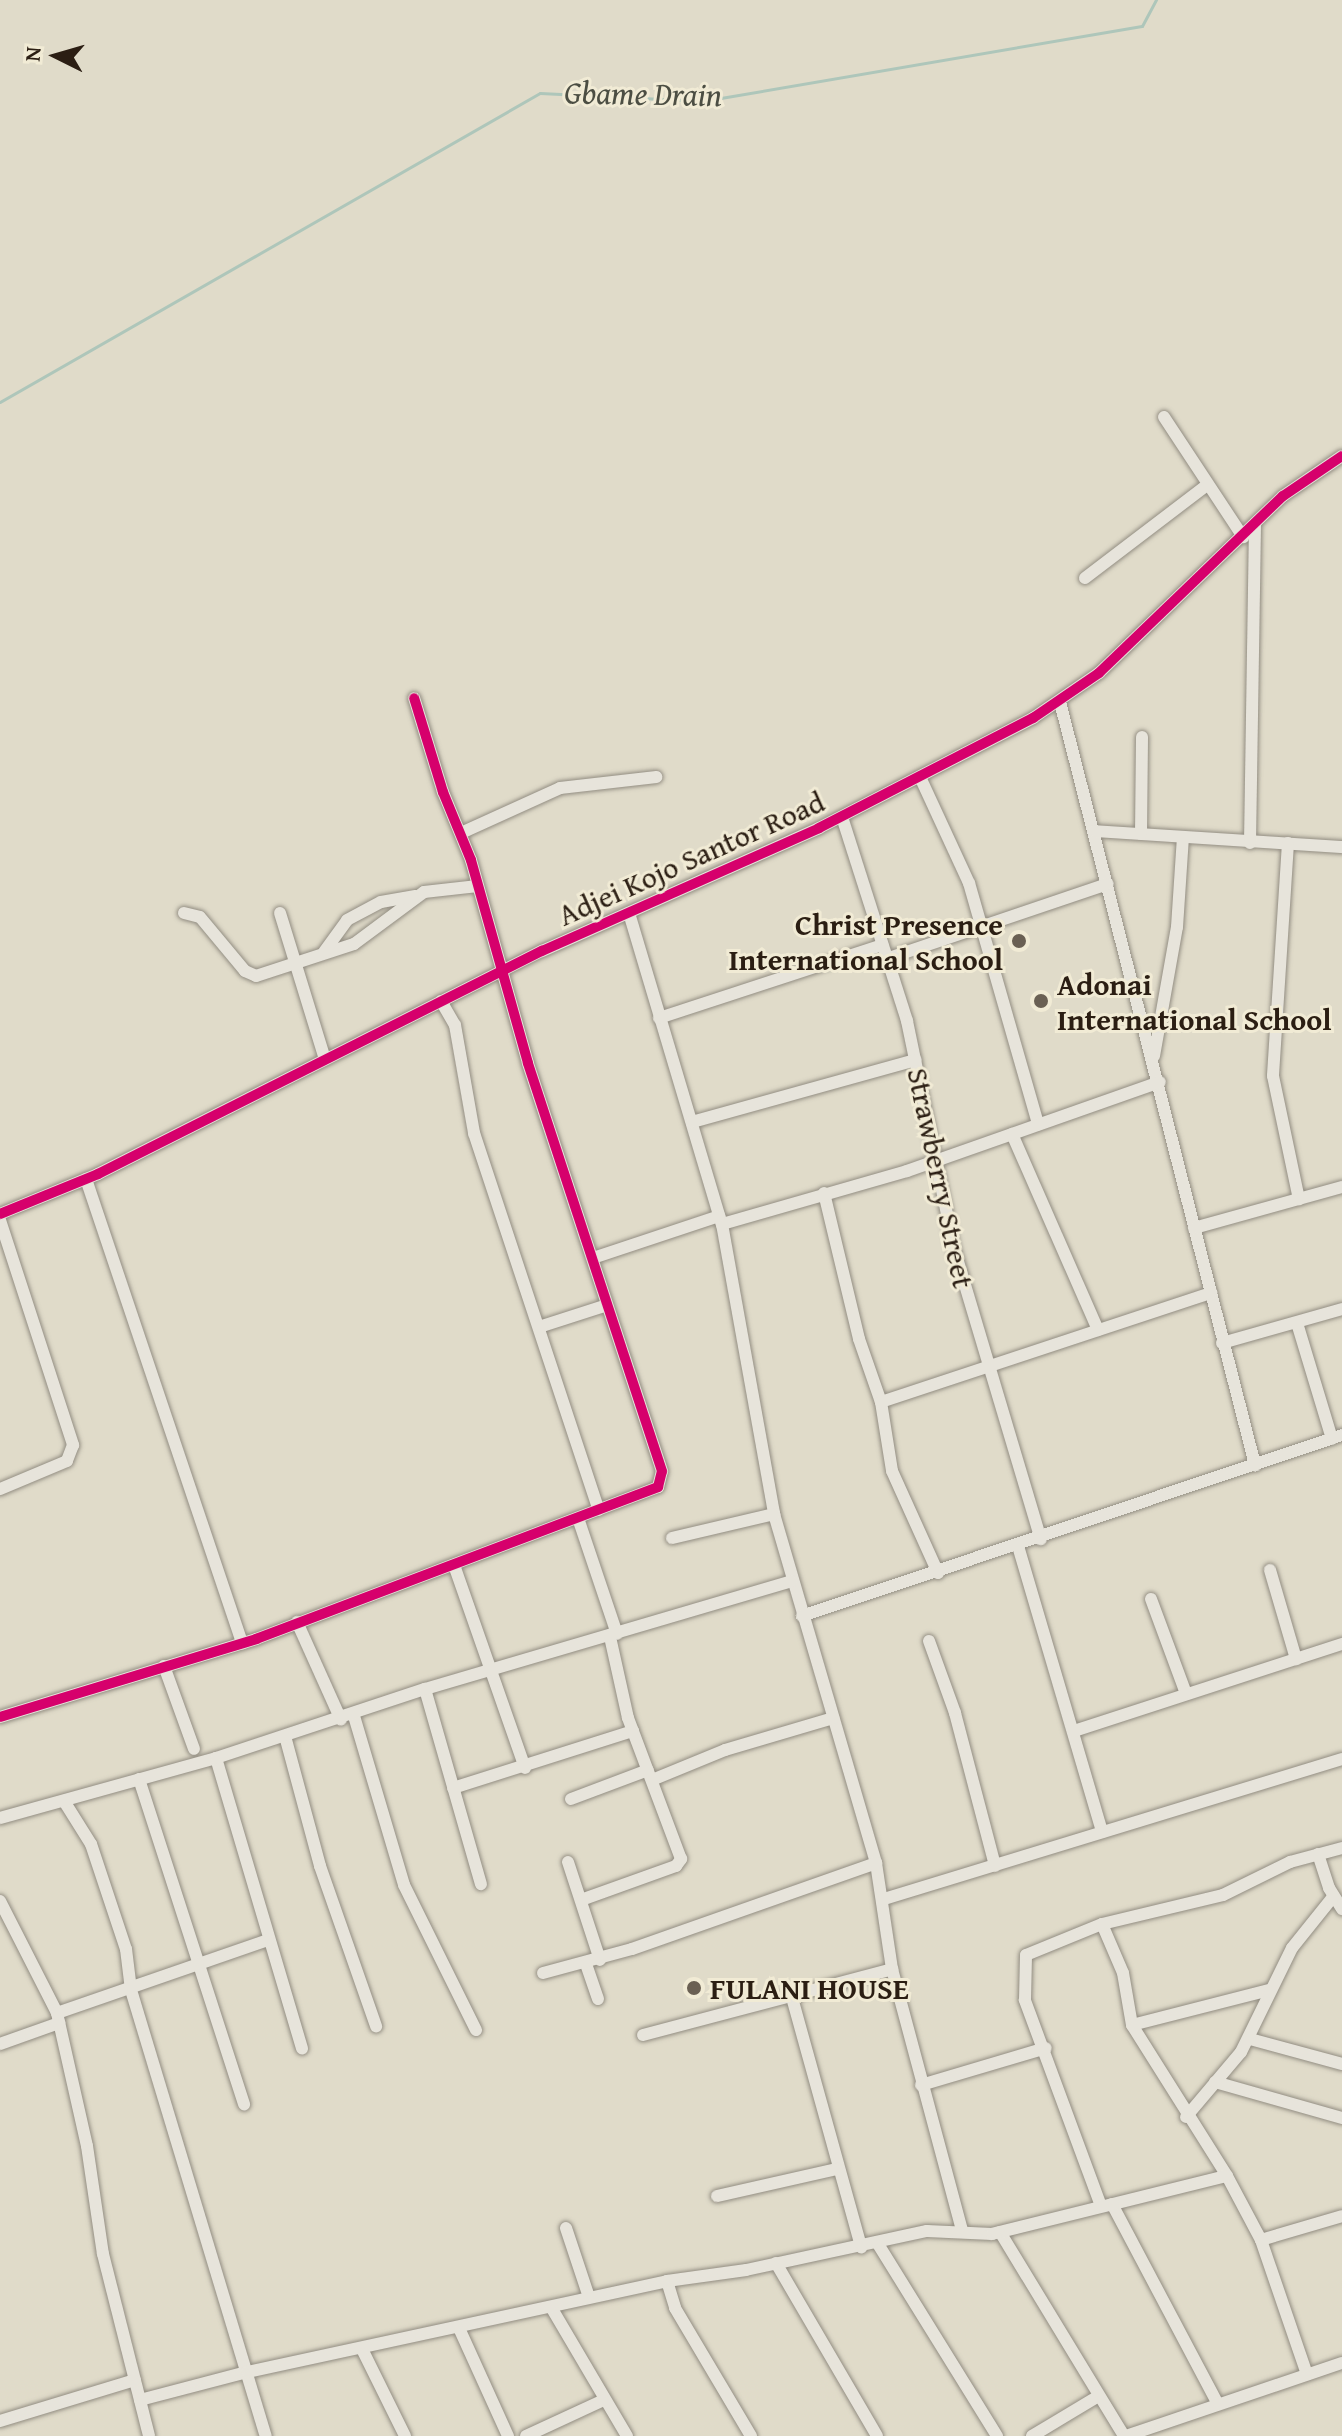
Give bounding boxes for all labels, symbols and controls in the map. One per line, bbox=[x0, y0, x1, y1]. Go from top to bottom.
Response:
north arrow bbox=[16, 16, 96, 96]
text: N bbox=[16, 45, 49, 63]
water label: Gbame Drain bbox=[564, 73, 722, 115]
street label: Adjei Kojo Santor Road bbox=[552, 783, 830, 933]
place label: Christ Presence International School bbox=[728, 906, 1003, 976]
marker: Christ Presence International School bbox=[1010, 932, 1028, 950]
place label: Adonai International School bbox=[1057, 966, 1332, 1036]
marker: Adonai International School bbox=[1032, 992, 1050, 1010]
street label: Strawberry Street bbox=[900, 1065, 982, 1291]
place label: FULANI HOUSE bbox=[710, 1970, 909, 2006]
marker: FULANI HOUSE bbox=[685, 1979, 703, 1997]

